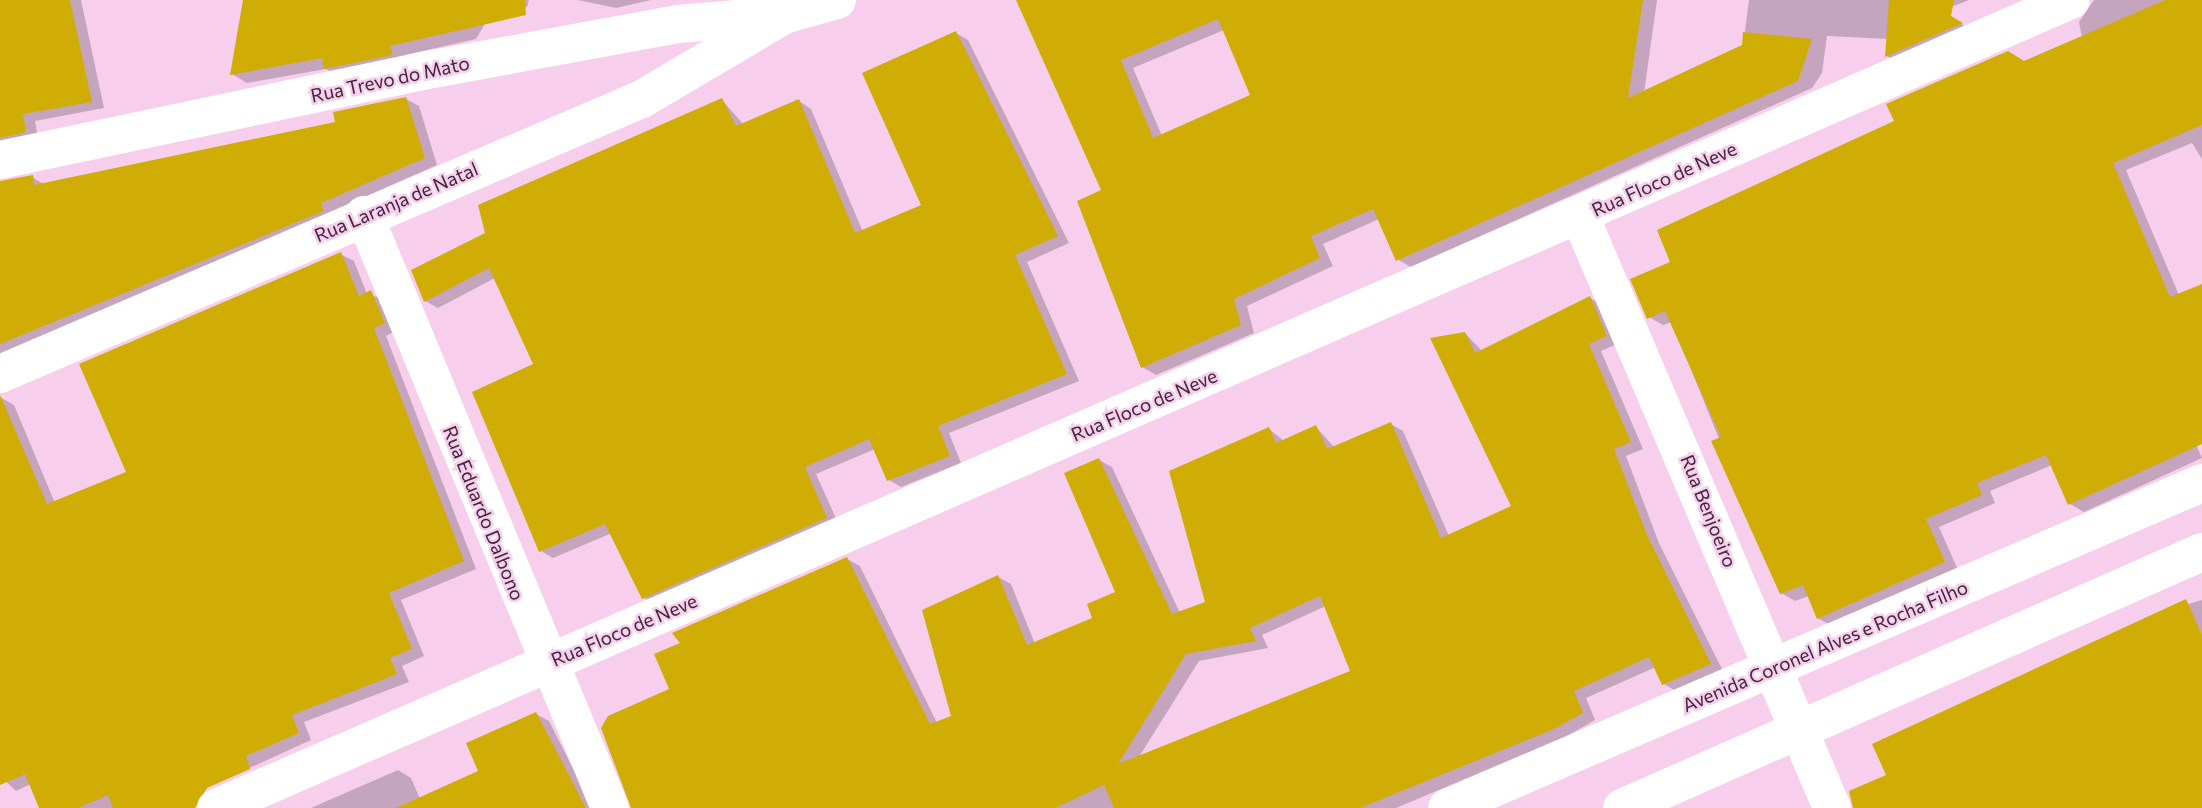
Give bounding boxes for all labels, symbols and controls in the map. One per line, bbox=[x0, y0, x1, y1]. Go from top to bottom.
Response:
street label: Rua Trevo do Mato bbox=[309, 51, 471, 107]
street label: Rua Floco de Neve bbox=[1588, 137, 1740, 221]
street label: Rua Laranja de Natal bbox=[311, 157, 481, 247]
street label: Rua Floco de Neve bbox=[1068, 364, 1220, 446]
street label: Rua Eduardo Dalbono bbox=[439, 422, 529, 604]
street label: Rua Benjoeiro bbox=[1676, 451, 1742, 571]
street label: Avenida Coronel Alves e Rocha Filho bbox=[1679, 575, 1971, 717]
street label: Rua Floco de Neve bbox=[548, 589, 700, 671]

